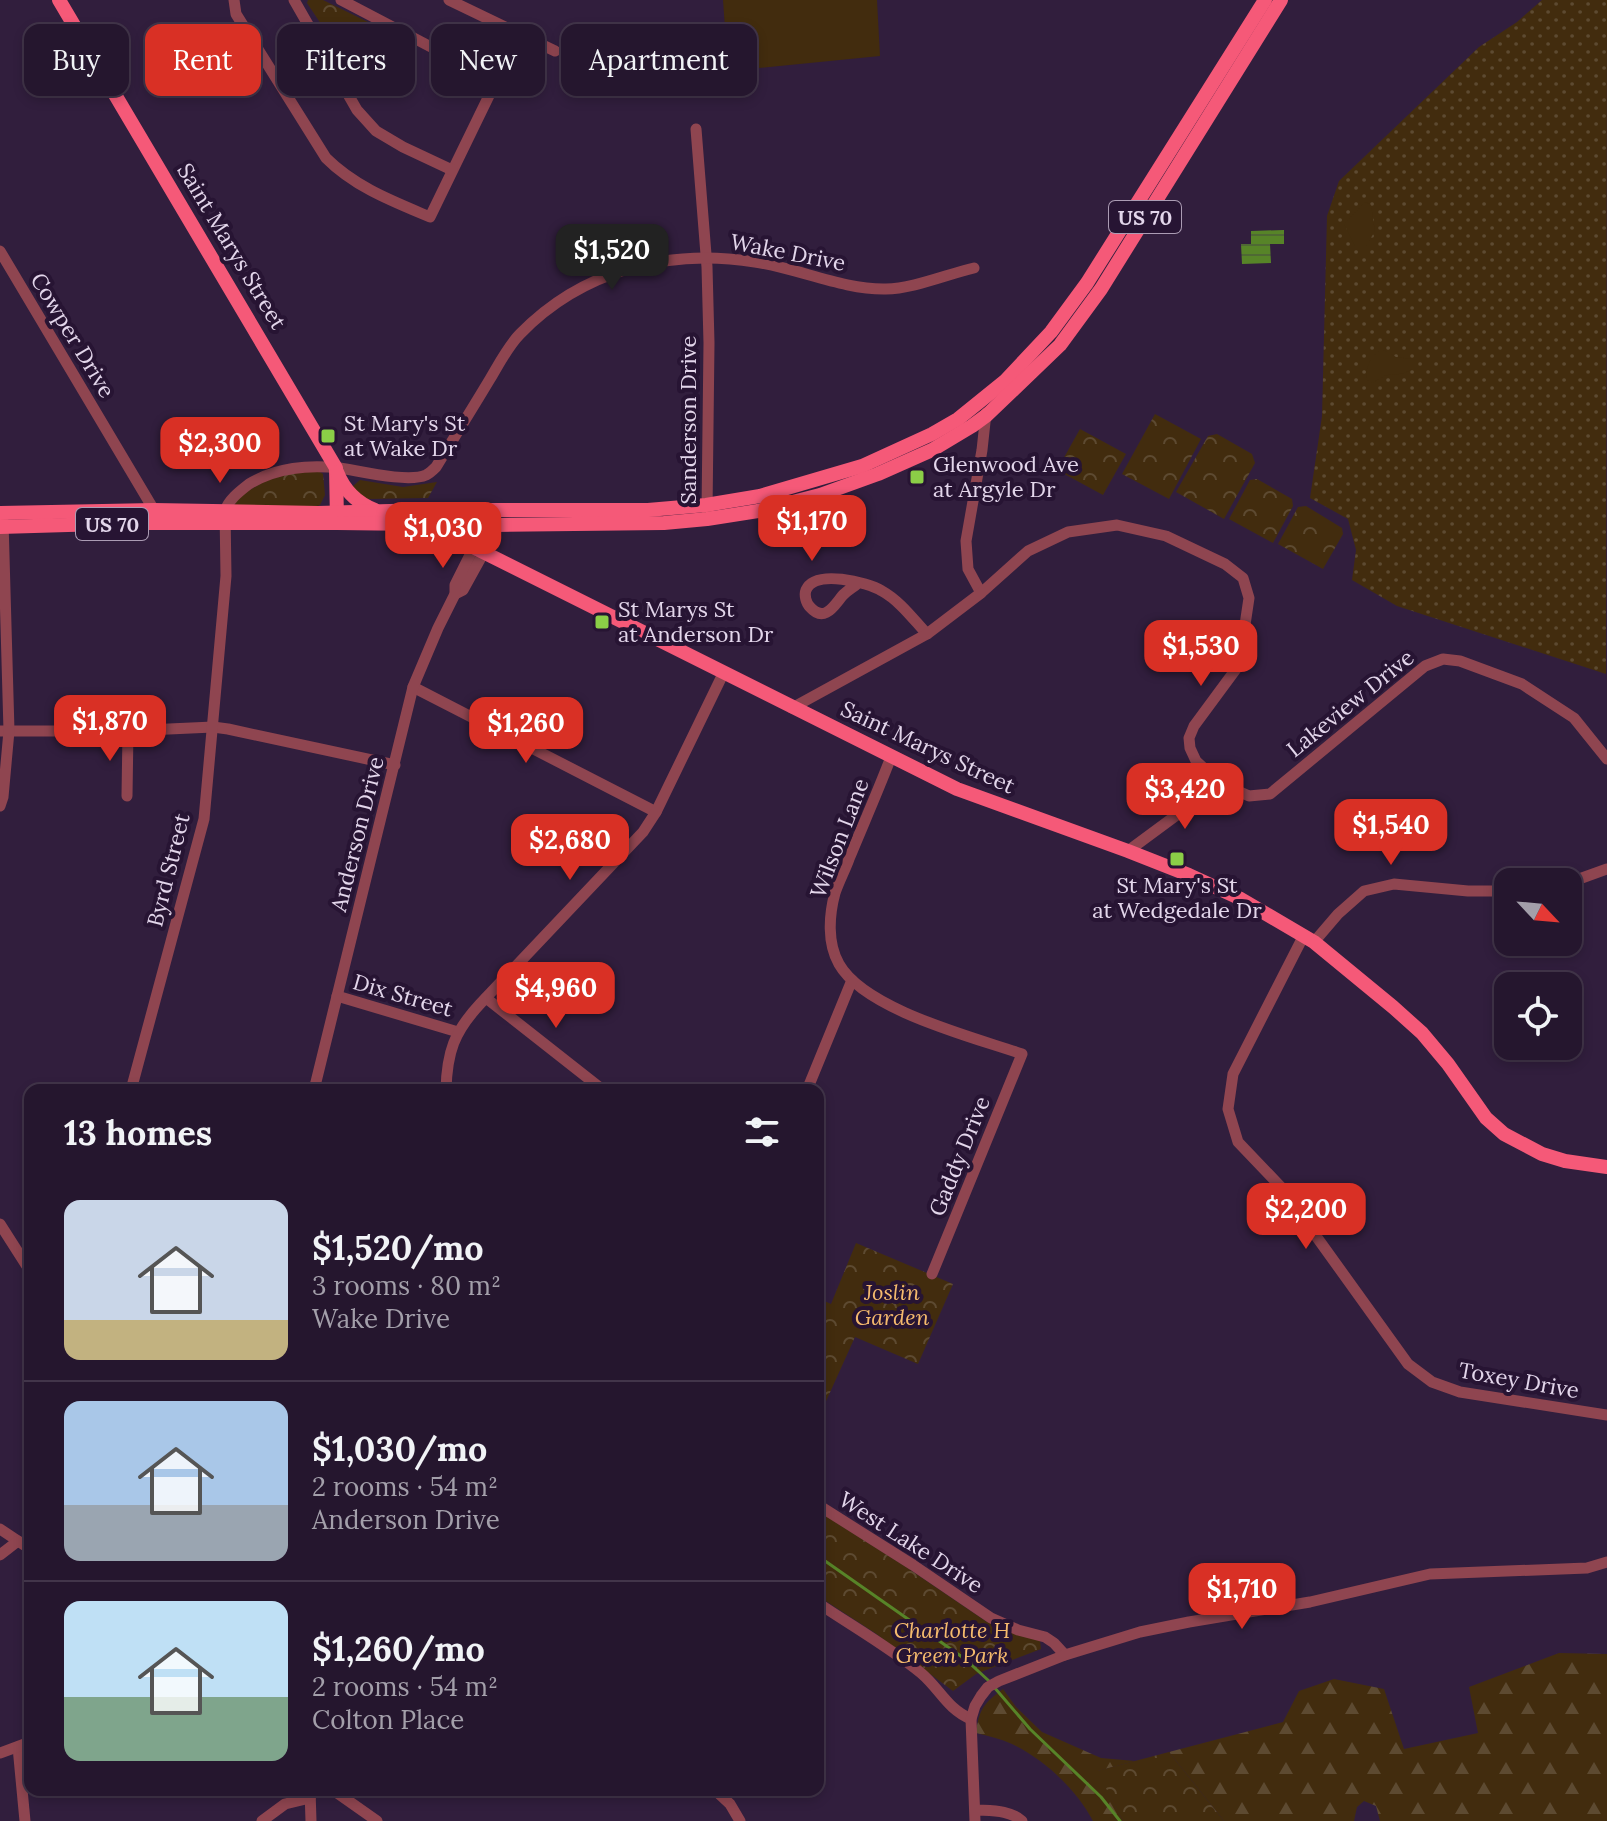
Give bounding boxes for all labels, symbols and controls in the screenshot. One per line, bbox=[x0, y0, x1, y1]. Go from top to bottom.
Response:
chip: Buy bbox=[24, 24, 129, 96]
chip: Rent bbox=[145, 24, 261, 96]
chip: Filters bbox=[277, 24, 415, 96]
chip: New bbox=[431, 24, 545, 96]
chip: Apartment bbox=[561, 24, 757, 96]
street label: Saint Marys Street bbox=[171, 158, 293, 335]
road number: US 70 bbox=[1109, 201, 1181, 233]
pin: $1,520 bbox=[547, 224, 677, 292]
street label: Wake Drive bbox=[728, 227, 848, 277]
text: $1,520 bbox=[574, 233, 650, 266]
street label: Cowper Drive bbox=[25, 267, 121, 403]
street label: Sanderson Drive bbox=[674, 335, 702, 505]
place label: St Mary's St at Wake Dr bbox=[344, 409, 466, 462]
pin: $2,300 bbox=[155, 417, 285, 485]
text: $2,300 bbox=[178, 426, 262, 459]
marker: St Mary's St at Wake Dr bbox=[319, 427, 337, 445]
place label: Glenwood Ave at Argyle Dr bbox=[933, 450, 1079, 503]
marker: Glenwood Ave at Argyle Dr bbox=[908, 468, 926, 486]
pin: $1,170 bbox=[747, 495, 877, 563]
pin: $1,030 bbox=[378, 502, 508, 570]
text: $1,170 bbox=[776, 504, 848, 537]
road number: US 70 bbox=[76, 508, 148, 540]
text: $1,030 bbox=[403, 511, 483, 544]
place label: St Marys St at Anderson Dr bbox=[618, 595, 774, 648]
marker: St Marys St at Anderson Dr bbox=[593, 613, 611, 631]
pin: $1,530 bbox=[1136, 620, 1266, 688]
text: $1,530 bbox=[1162, 629, 1240, 662]
street label: Lakeview Drive bbox=[1281, 643, 1419, 763]
street label: Saint Marys Street bbox=[836, 694, 1020, 800]
pin: $1,870 bbox=[45, 695, 175, 763]
pin: $1,260 bbox=[461, 697, 591, 765]
text: $1,870 bbox=[72, 704, 148, 737]
text: $1,260 bbox=[487, 706, 565, 739]
street label: Anderson Drive bbox=[324, 753, 390, 915]
pin: $3,420 bbox=[1120, 763, 1250, 831]
text: $3,420 bbox=[1145, 772, 1225, 805]
street label: Wilson Lane bbox=[803, 774, 875, 902]
pin: $1,540 bbox=[1326, 799, 1456, 867]
text: $1,540 bbox=[1352, 808, 1430, 841]
street label: Byrd Street bbox=[140, 810, 196, 930]
pin: $2,680 bbox=[505, 814, 635, 882]
text: $2,680 bbox=[529, 823, 611, 856]
marker: St Mary's St at Wedgedale Dr bbox=[1168, 850, 1186, 868]
north arrow bbox=[1494, 868, 1582, 956]
map controls bbox=[1494, 868, 1582, 1060]
place label: St Mary's St at Wedgedale Dr bbox=[1092, 871, 1262, 924]
pin: $4,960 bbox=[491, 962, 621, 1030]
street label: Dix Street bbox=[350, 967, 457, 1023]
text: $4,960 bbox=[515, 971, 597, 1004]
button: locate bbox=[1494, 972, 1582, 1060]
street label: Gaddy Drive bbox=[922, 1092, 996, 1220]
icon: filters bbox=[740, 1110, 784, 1154]
text: 13 homes bbox=[64, 1111, 212, 1154]
pin: $2,200 bbox=[1241, 1183, 1371, 1251]
text: $2,200 bbox=[1265, 1192, 1347, 1225]
text: $1,520/mo bbox=[312, 1226, 484, 1269]
icon: home bbox=[128, 1232, 224, 1328]
text: 3 rooms · 80 m² bbox=[312, 1269, 501, 1302]
park label: Joslin Garden bbox=[855, 1278, 930, 1331]
text: Wake Drive bbox=[312, 1302, 450, 1335]
street label: Toxey Drive bbox=[1457, 1356, 1581, 1404]
text: $1,030/mo bbox=[312, 1427, 487, 1470]
icon: home bbox=[128, 1433, 224, 1529]
text: 2 rooms · 54 m² bbox=[312, 1470, 498, 1503]
street label: West Lake Drive bbox=[834, 1485, 988, 1599]
text: Anderson Drive bbox=[312, 1503, 500, 1536]
pin: $1,710 bbox=[1177, 1563, 1307, 1631]
text: $1,710 bbox=[1207, 1572, 1277, 1605]
park label: Charlotte H Green Park bbox=[894, 1616, 1010, 1669]
text: $1,260/mo bbox=[312, 1627, 485, 1670]
icon: home bbox=[128, 1633, 224, 1729]
text: 2 rooms · 54 m² bbox=[312, 1670, 498, 1703]
text: Colton Place bbox=[312, 1703, 464, 1736]

